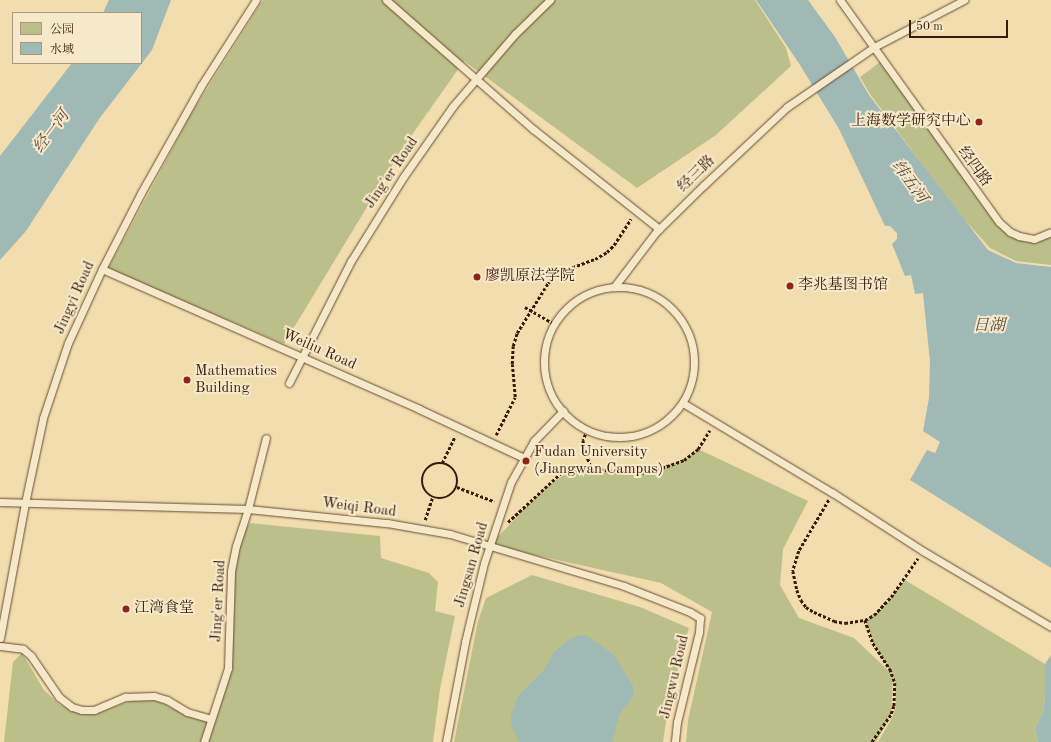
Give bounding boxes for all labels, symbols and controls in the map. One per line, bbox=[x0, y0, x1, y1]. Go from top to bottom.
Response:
legend bbox=[12, 12, 142, 64]
scale bar bbox=[911, 12, 1010, 38]
text: 50 m bbox=[916, 21, 943, 33]
text: 公园 bbox=[50, 24, 74, 36]
text: 水域 bbox=[50, 44, 74, 56]
water label: 经一河 bbox=[30, 107, 74, 157]
place label: 上海数学研究中心 bbox=[851, 113, 971, 131]
marker: 上海数学研究中心 bbox=[974, 117, 984, 127]
street label: Jing'er Road bbox=[361, 134, 423, 212]
street label: 经四路 bbox=[953, 144, 995, 190]
street label: 经三路 bbox=[675, 152, 719, 196]
water label: 纬五河 bbox=[887, 157, 931, 207]
street label: Jingyi Road bbox=[51, 259, 99, 337]
place label: 廖凯原法学院 bbox=[485, 268, 575, 286]
marker: 廖凯原法学院 bbox=[472, 272, 482, 282]
place label: 李兆基图书馆 bbox=[798, 277, 888, 295]
marker: 李兆基图书馆 bbox=[785, 281, 795, 291]
water label: 日湖 bbox=[973, 316, 1005, 336]
street label: Weiliu Road bbox=[279, 326, 359, 374]
place label: Mathematics Building bbox=[195, 362, 277, 397]
marker: Mathematics Building bbox=[182, 375, 192, 385]
place label: Fudan University (Jiangwan Campus) bbox=[534, 443, 663, 478]
marker: Fudan University (Jiangwan Campus) bbox=[521, 456, 531, 466]
street label: Weiqi Road bbox=[321, 495, 397, 521]
street label: Jingsan Road bbox=[451, 520, 493, 610]
street label: Jing'er Road bbox=[208, 559, 230, 643]
place label: 江湾食堂 bbox=[134, 600, 194, 618]
marker: 江湾食堂 bbox=[121, 604, 131, 614]
street label: Jingwu Road bbox=[657, 633, 693, 721]

